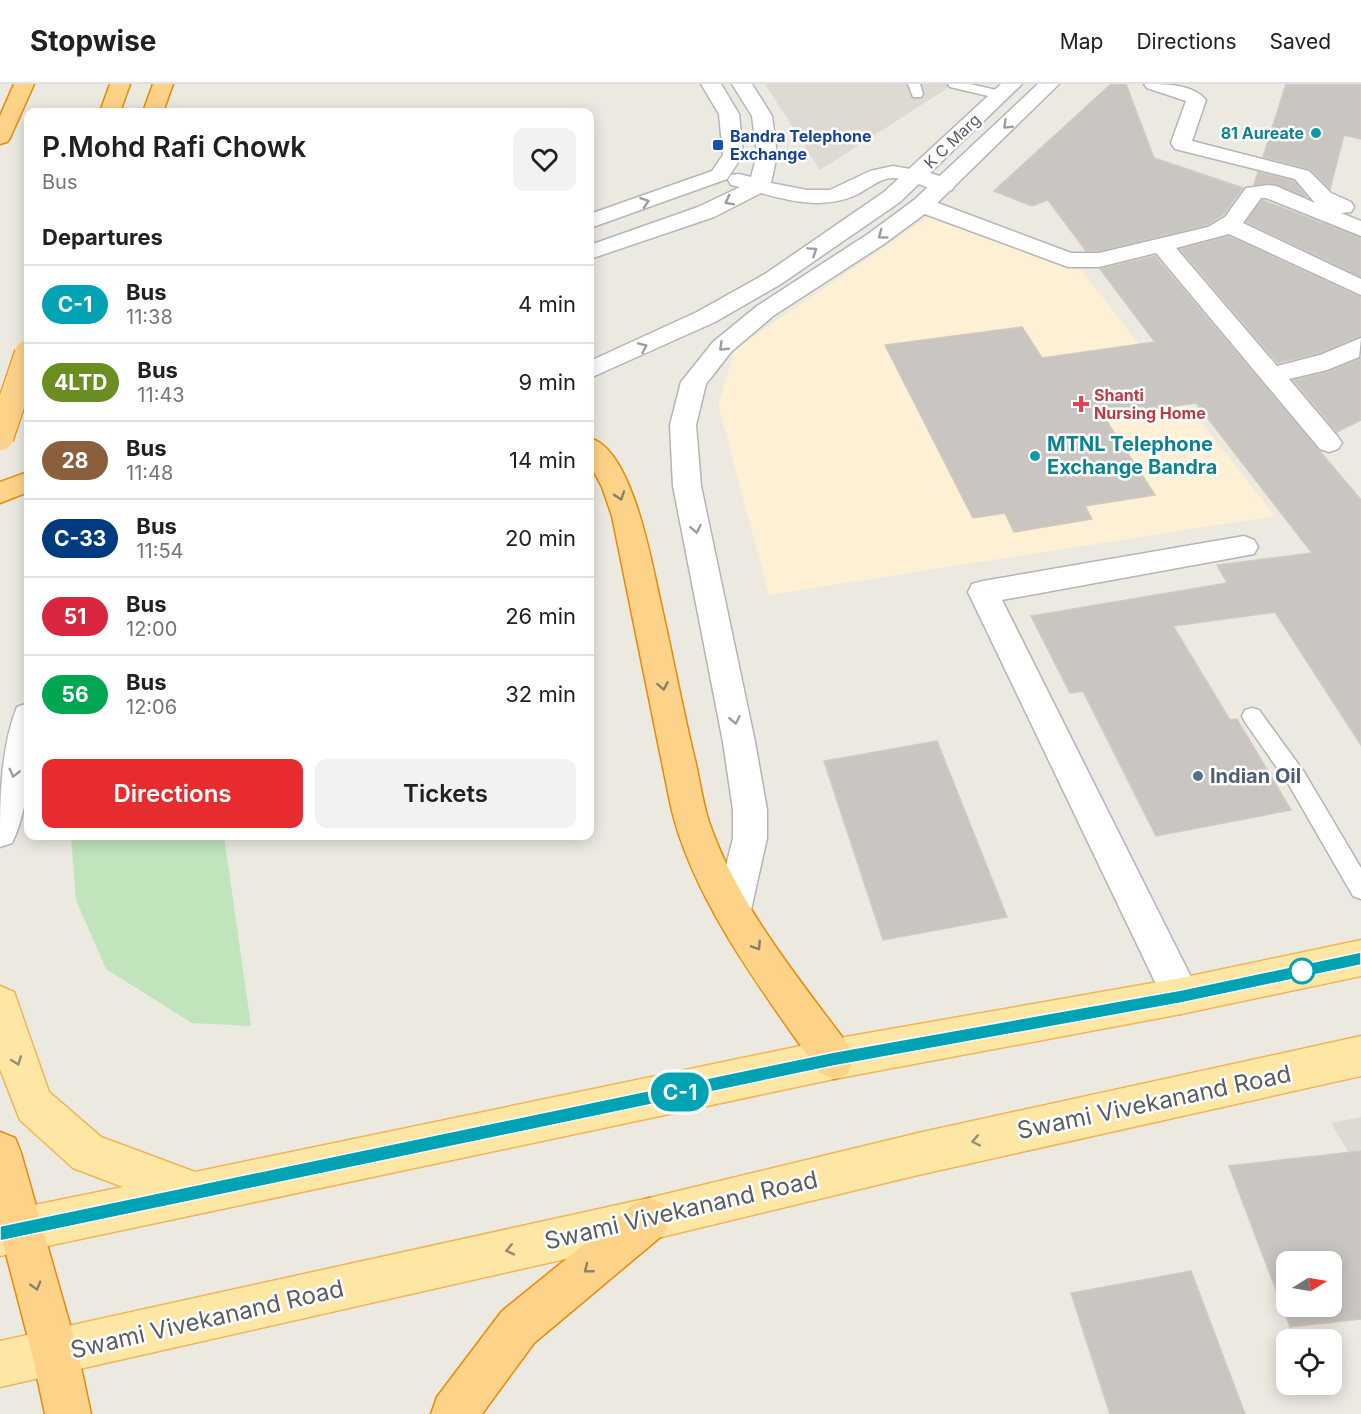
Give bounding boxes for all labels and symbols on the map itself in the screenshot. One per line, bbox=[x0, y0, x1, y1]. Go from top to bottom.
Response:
street label: K C Marg bbox=[920, 109, 984, 173]
one-way arrow bbox=[1004, 117, 1015, 128]
place label: 81 Aureate bbox=[1221, 123, 1304, 143]
place label: Bandra Telephone Exchange bbox=[730, 126, 871, 164]
marker: 81 Aureate bbox=[1309, 126, 1323, 140]
marker: Bandra Telephone Exchange bbox=[711, 138, 725, 152]
one-way arrow bbox=[725, 194, 736, 205]
one-way arrow bbox=[639, 197, 650, 210]
one-way arrow bbox=[878, 228, 889, 239]
one-way arrow bbox=[806, 247, 817, 258]
one-way arrow bbox=[720, 340, 731, 351]
one-way arrow bbox=[637, 342, 648, 354]
place label: Shanti Nursing Home bbox=[1094, 385, 1206, 423]
marker: Shanti Nursing Home bbox=[1072, 395, 1090, 413]
place label: MTNL Telephone Exchange Bandra bbox=[1047, 432, 1217, 479]
marker: MTNL Telephone Exchange Bandra bbox=[1028, 449, 1042, 463]
one-way arrow bbox=[612, 491, 625, 501]
one-way arrow bbox=[689, 524, 702, 534]
one-way arrow bbox=[656, 681, 669, 691]
one-way arrow bbox=[728, 715, 741, 725]
place label: Indian Oil bbox=[1210, 764, 1301, 788]
one-way arrow bbox=[9, 768, 22, 778]
marker: Indian Oil bbox=[1191, 769, 1205, 783]
one-way arrow bbox=[750, 940, 761, 951]
unlabelled marker bbox=[1289, 958, 1315, 984]
one-way arrow bbox=[10, 1055, 22, 1066]
street label: Swami Vivekanand Road bbox=[1014, 1059, 1294, 1145]
line badge: C-1 bbox=[646, 1072, 714, 1112]
one-way arrow bbox=[971, 1134, 981, 1147]
street label: Swami Vivekanand Road bbox=[542, 1164, 820, 1256]
one-way arrow bbox=[505, 1243, 515, 1256]
north arrow bbox=[1276, 1251, 1342, 1317]
one-way arrow bbox=[584, 1262, 595, 1273]
street label: Swami Vivekanand Road bbox=[68, 1273, 346, 1365]
one-way arrow bbox=[29, 1280, 41, 1291]

